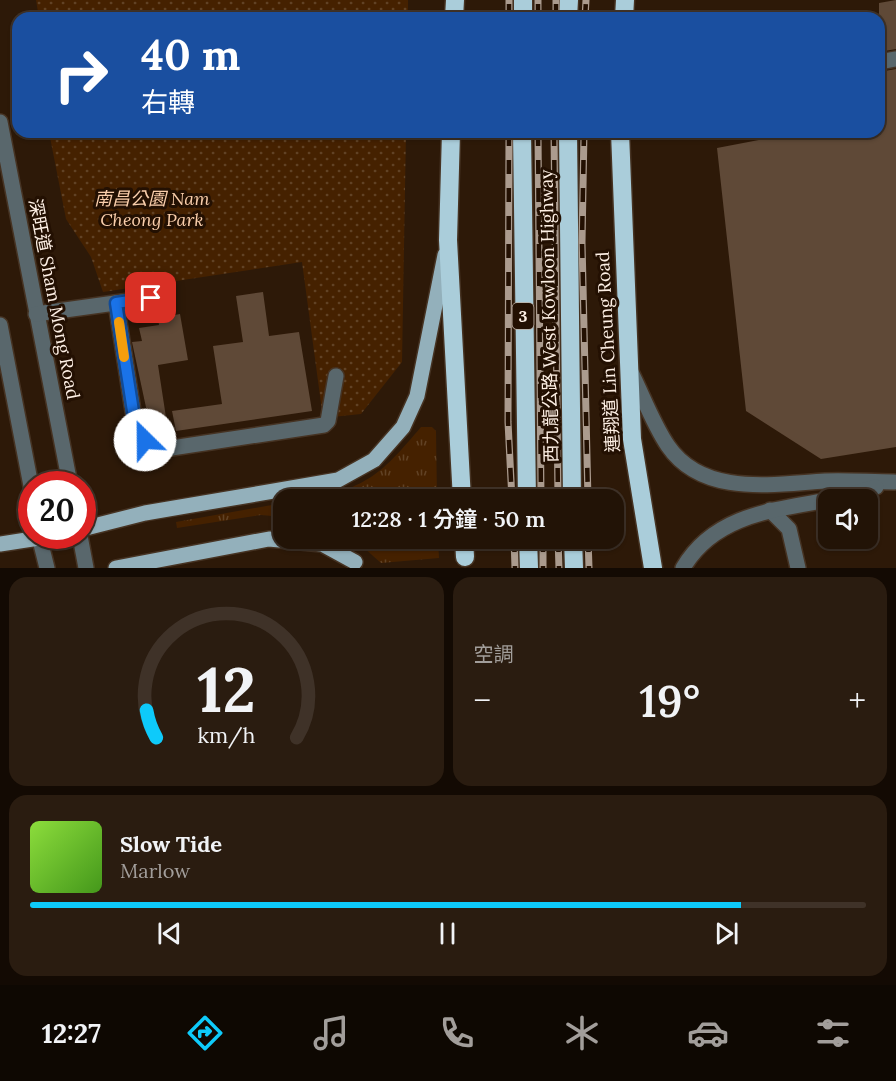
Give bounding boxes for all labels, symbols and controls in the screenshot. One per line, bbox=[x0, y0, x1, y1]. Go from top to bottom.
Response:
text: 40 m bbox=[141, 28, 240, 82]
icon: right bbox=[42, 36, 120, 114]
text: 右轉 bbox=[141, 85, 195, 119]
street label: 西九龍公路 West Kowloon Highway bbox=[534, 169, 563, 463]
park label: 南昌公園 Nam Cheong Park bbox=[94, 187, 210, 231]
street label: 深旺道 Sham Mong Road bbox=[24, 197, 85, 402]
street label: 連翔道 Lin Cheung Road bbox=[591, 251, 624, 453]
pin bbox=[125, 272, 176, 323]
icon: arrive bbox=[134, 281, 167, 314]
road number: 3 bbox=[512, 303, 534, 329]
position arrow bbox=[113, 408, 177, 472]
speed limit sign: 20 bbox=[18, 471, 96, 549]
map controls bbox=[818, 489, 878, 549]
button: sound bbox=[818, 489, 878, 549]
text: 12:28 · 1 分鐘 · 50 m bbox=[352, 505, 545, 533]
text: 空調 bbox=[474, 641, 514, 666]
text: 12 bbox=[197, 649, 256, 729]
text: 19° bbox=[639, 672, 700, 729]
text: − bbox=[474, 679, 491, 721]
text: + bbox=[849, 679, 866, 721]
text: km/h bbox=[197, 722, 255, 750]
text: Slow Tide bbox=[120, 830, 222, 858]
text: Marlow bbox=[120, 858, 190, 883]
icon: previous bbox=[153, 917, 186, 950]
icon: pause bbox=[431, 917, 464, 950]
icon: next bbox=[710, 917, 743, 950]
icon: directions bbox=[184, 1012, 226, 1054]
icon: music bbox=[310, 1012, 352, 1054]
icon: phone bbox=[436, 1012, 478, 1054]
icon: climate bbox=[561, 1012, 603, 1054]
icon: car bbox=[687, 1012, 729, 1054]
icon: filters bbox=[812, 1012, 854, 1054]
text: 12:27 bbox=[42, 1016, 101, 1050]

